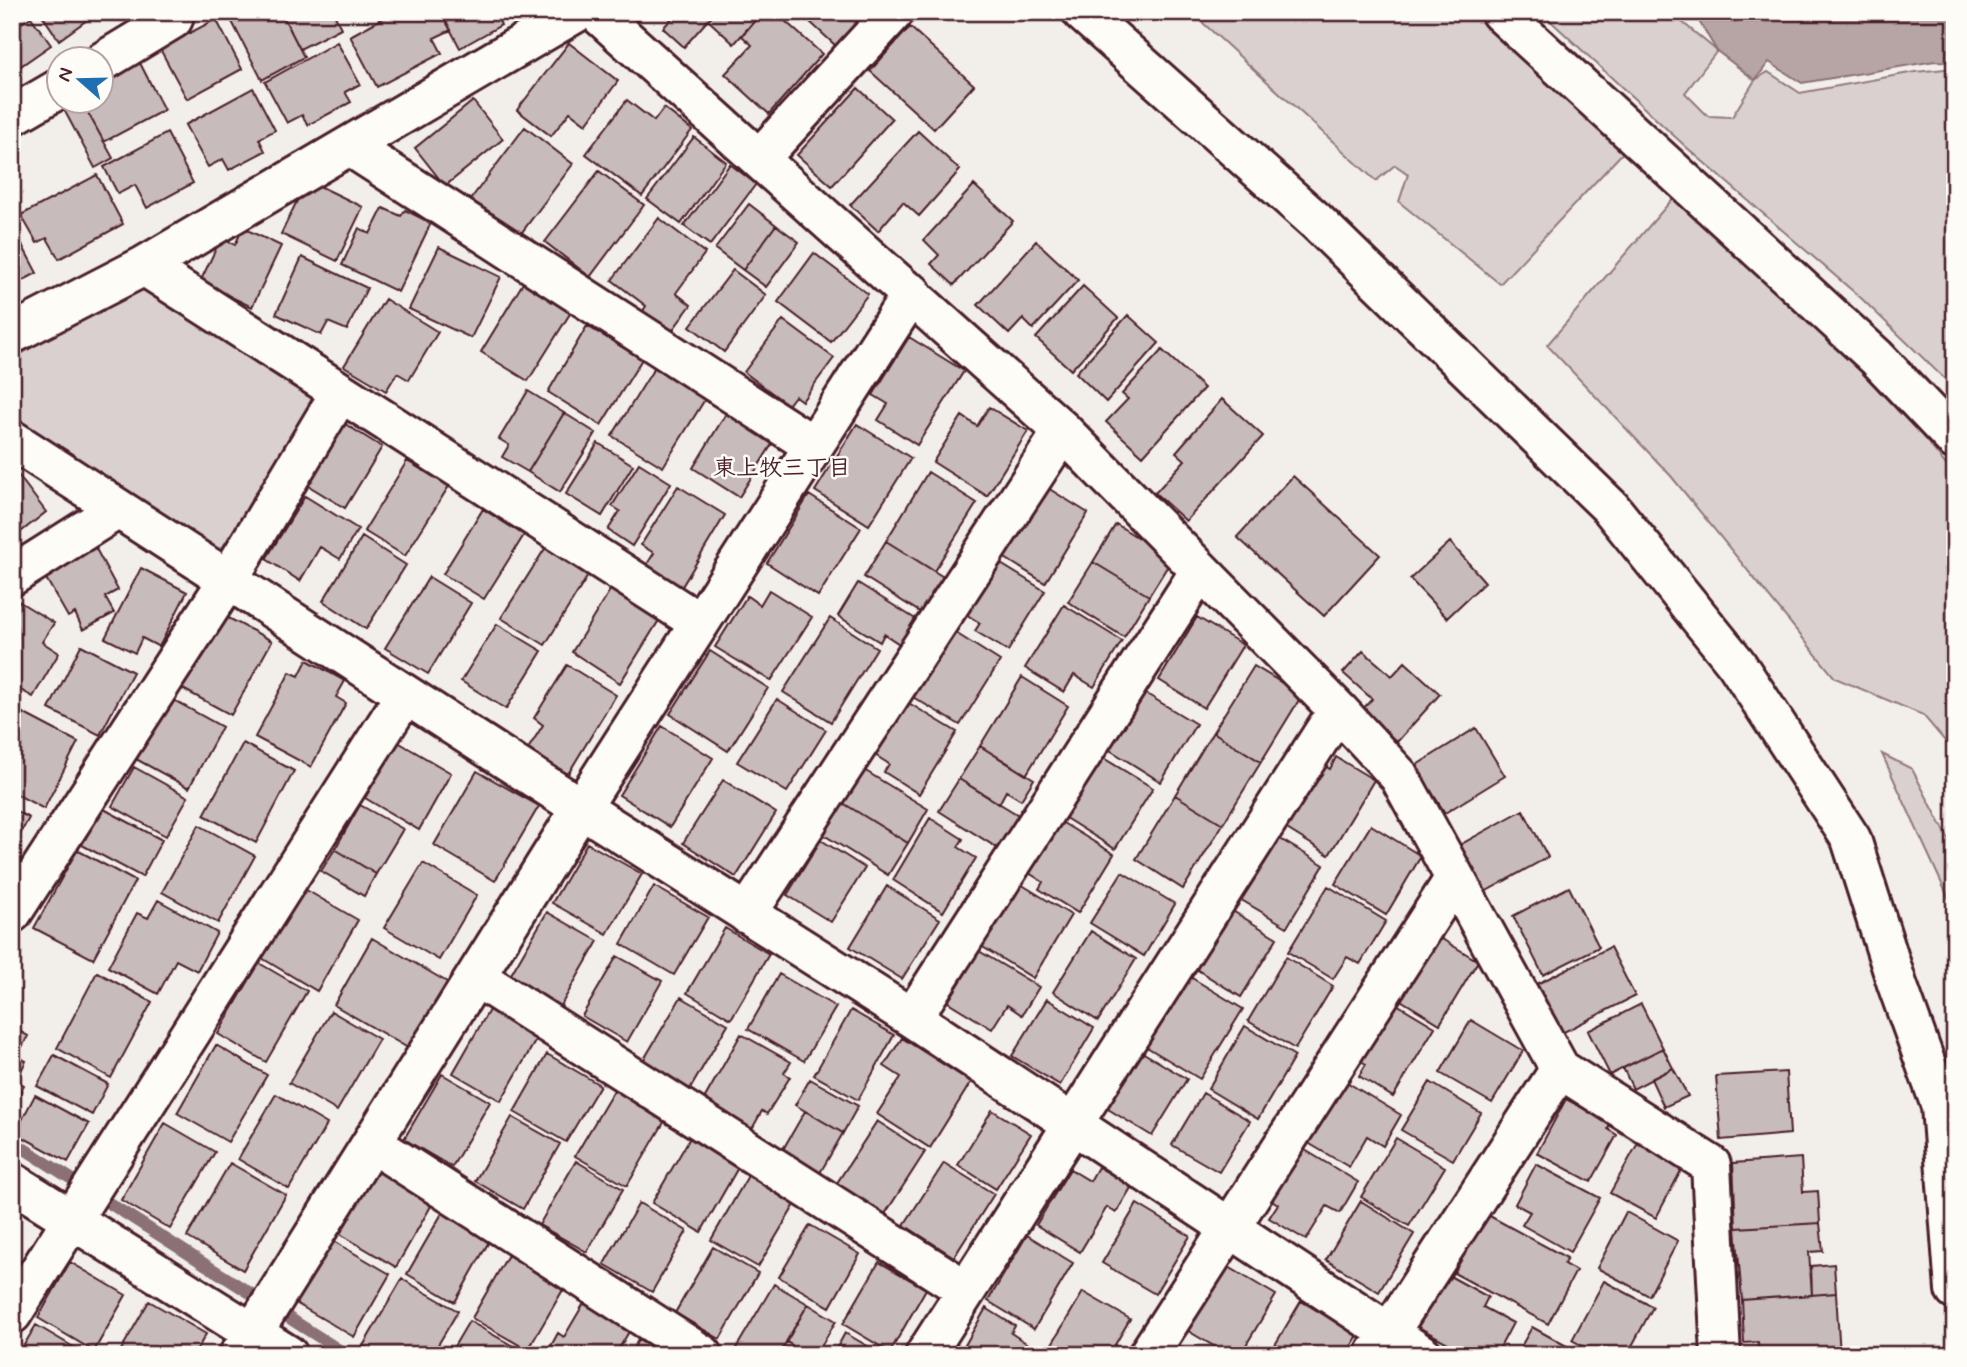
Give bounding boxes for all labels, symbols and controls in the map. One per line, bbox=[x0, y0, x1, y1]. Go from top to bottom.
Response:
north arrow bbox=[46, 46, 116, 116]
text: N bbox=[52, 64, 79, 85]
district label: 東上牧三丁目 bbox=[713, 454, 851, 484]

